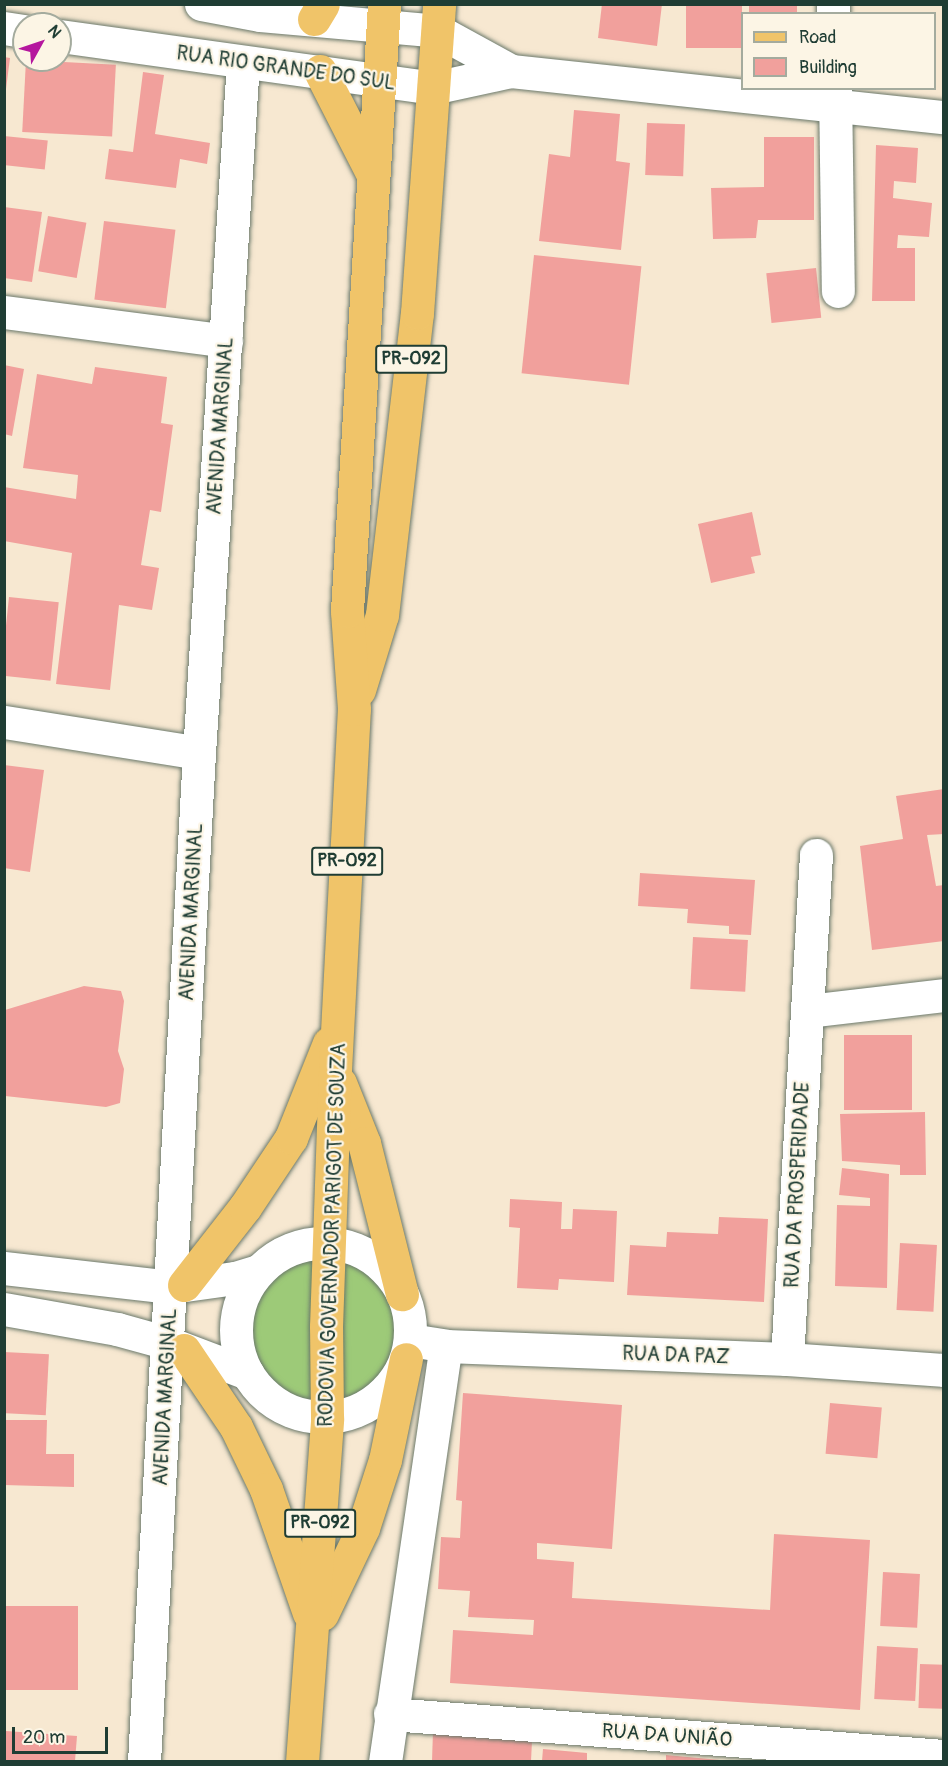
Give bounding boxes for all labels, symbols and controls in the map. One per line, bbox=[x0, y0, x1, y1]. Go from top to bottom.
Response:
north arrow bbox=[12, 12, 72, 72]
legend bbox=[741, 12, 936, 90]
text: N bbox=[43, 21, 65, 42]
text: Road bbox=[799, 26, 836, 49]
street label: RUA RIO GRANDE DO SUL bbox=[175, 41, 397, 95]
text: Building bbox=[799, 56, 857, 79]
street label: AVENIDA MARGINAL bbox=[202, 336, 238, 516]
road number: PR-092 bbox=[375, 344, 447, 374]
street label: AVENIDA MARGINAL bbox=[174, 823, 208, 1001]
road number: PR-092 bbox=[311, 846, 383, 876]
street label: RODOVIA GOVERNADOR PARIGOT DE SOUZA bbox=[313, 1043, 351, 1427]
street label: RUA DA PROSPERIDADE bbox=[780, 1081, 814, 1289]
street label: AVENIDA MARGINAL bbox=[148, 1308, 182, 1486]
street label: RUA DA PAZ bbox=[622, 1341, 730, 1369]
road number: PR-092 bbox=[284, 1508, 356, 1538]
scale bar bbox=[15, 1715, 111, 1753]
street label: RUA DA UNIÃO bbox=[601, 1718, 733, 1752]
text: 20 m bbox=[23, 1726, 65, 1749]

